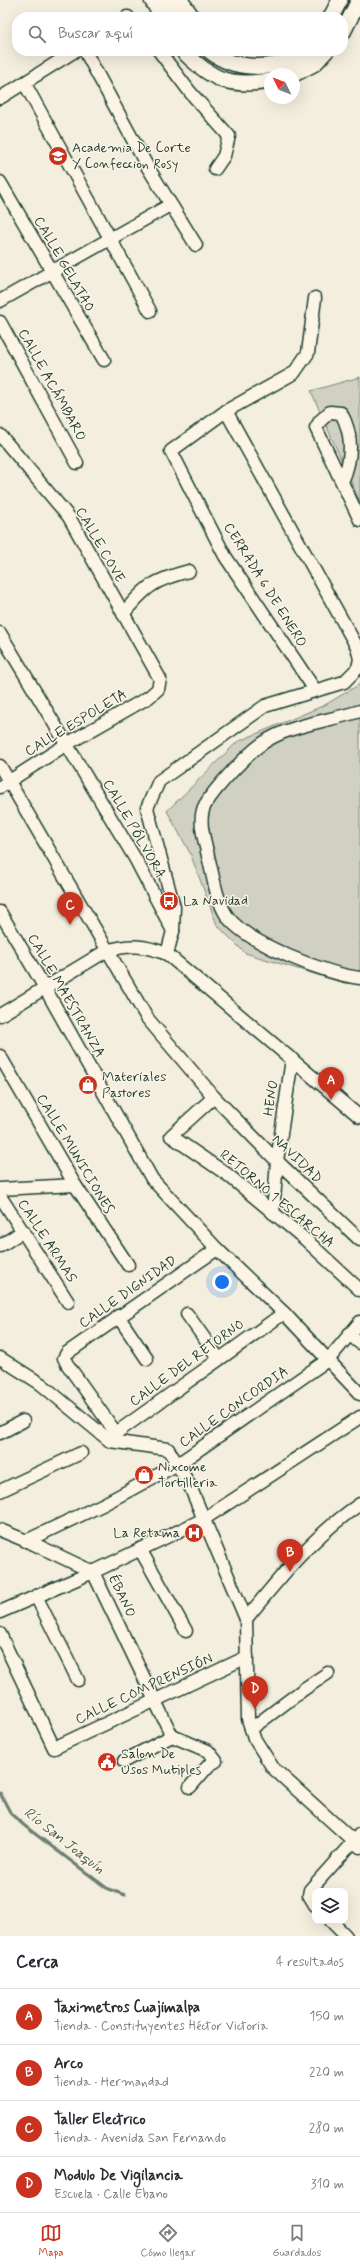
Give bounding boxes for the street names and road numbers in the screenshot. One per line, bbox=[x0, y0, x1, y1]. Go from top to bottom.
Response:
street label: CALLE GELATAO bbox=[29, 213, 99, 315]
street label: CALLE ACÁMBARO bbox=[14, 326, 90, 444]
street label: CALLE COVE bbox=[71, 504, 129, 586]
street label: CERRADA 6 DE ENERO bbox=[219, 519, 311, 651]
street label: CALLE ESPOLETA bbox=[22, 685, 130, 761]
street label: CALLE PÓLVORA bbox=[98, 776, 170, 882]
street label: CALLE MAESTRANZA bbox=[23, 931, 109, 1061]
street label: HENO bbox=[260, 1079, 282, 1117]
street label: CALLE MUNICIONES bbox=[32, 1091, 118, 1217]
street label: NAVIDAD bbox=[268, 1131, 326, 1187]
street label: RETORNO 1 ESCARCHA bbox=[216, 1146, 338, 1252]
street label: CALLE ARMAS bbox=[13, 1196, 81, 1286]
street label: CALLE DIGNIDAD bbox=[76, 1252, 180, 1332]
street label: CALLE DEL RETORNO bbox=[126, 1315, 248, 1411]
street label: CALLE CONCORDIA bbox=[176, 1362, 292, 1452]
street label: ÉBANO bbox=[104, 1572, 140, 1620]
street label: CALLE COMPRENSIÓN bbox=[73, 1649, 215, 1729]

